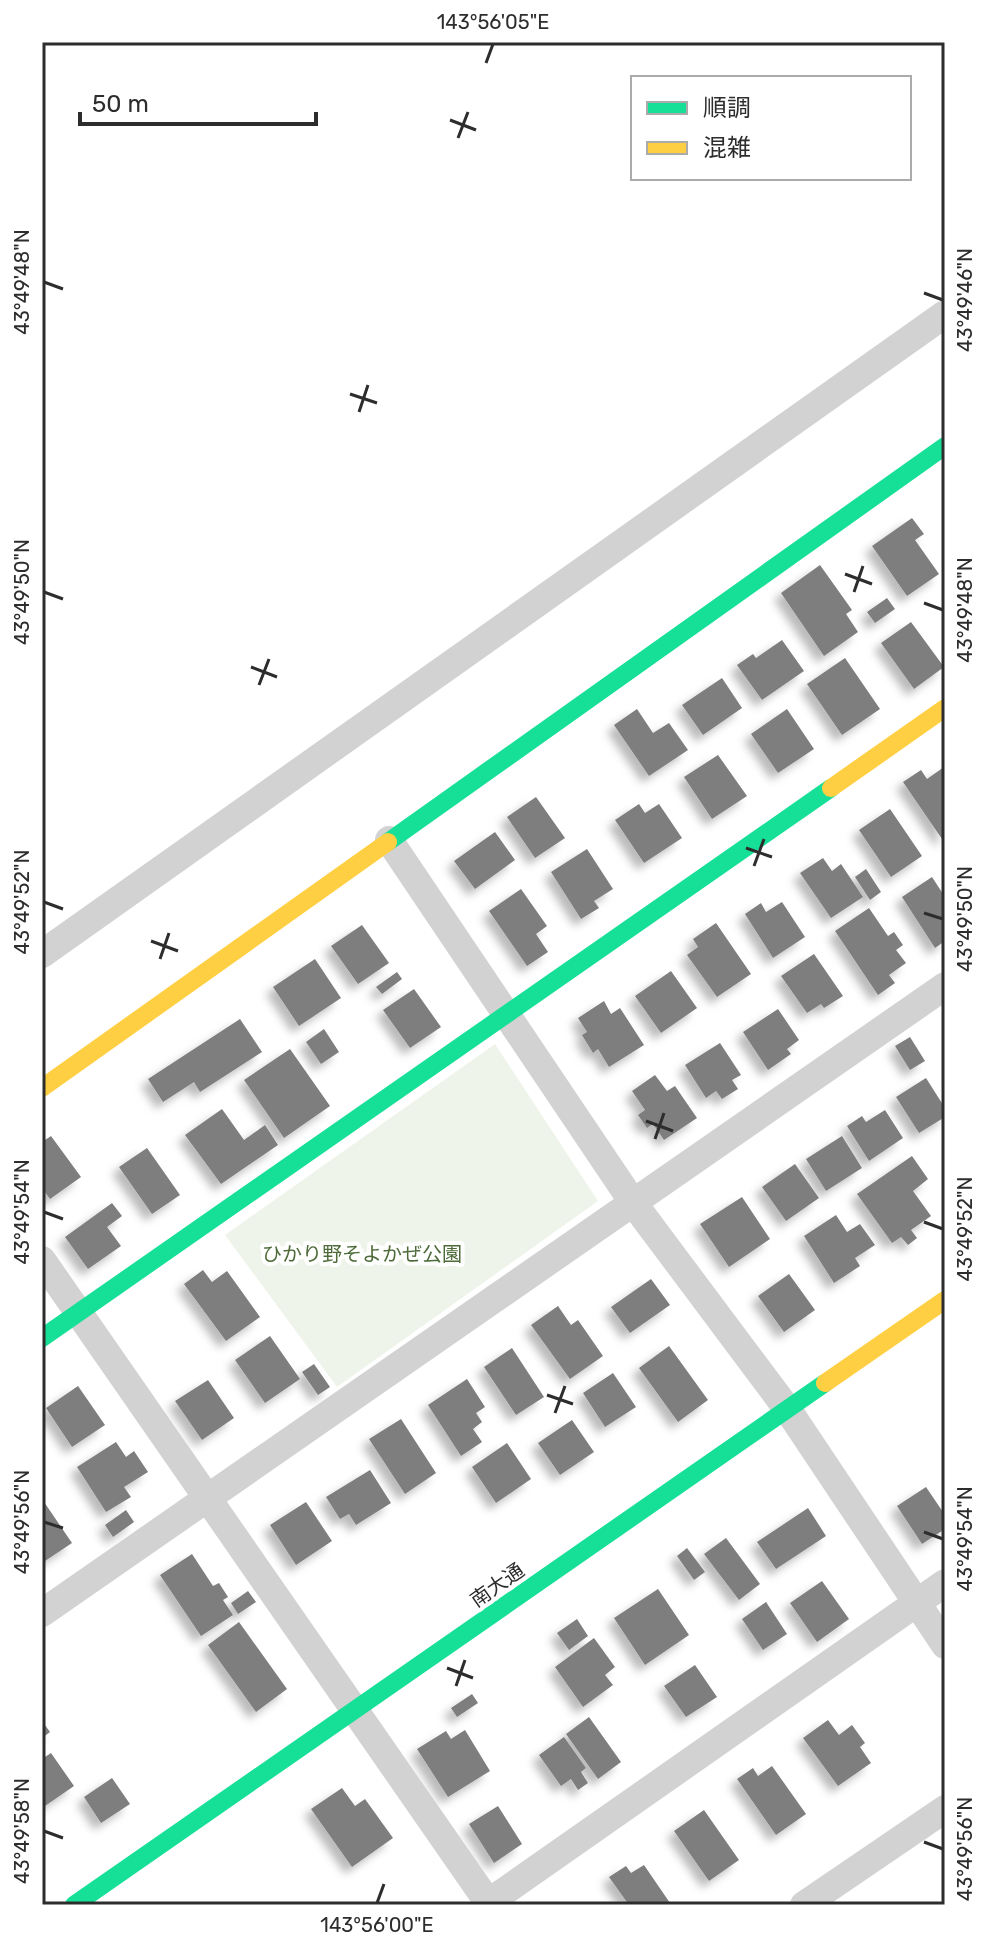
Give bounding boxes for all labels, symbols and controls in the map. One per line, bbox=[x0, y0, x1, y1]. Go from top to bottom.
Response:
text: 143°56'05"E bbox=[437, 10, 549, 34]
scale bar bbox=[80, 76, 316, 126]
legend bbox=[631, 76, 911, 180]
text: 50 m bbox=[92, 90, 149, 118]
text: 順調 bbox=[703, 94, 751, 122]
text: 混雑 bbox=[703, 134, 751, 162]
text: 43°49'48"N bbox=[10, 229, 34, 335]
text: 43°49'46"N bbox=[953, 248, 977, 352]
text: 43°49'50"N bbox=[10, 539, 34, 645]
text: 43°49'48"N bbox=[953, 557, 977, 663]
text: 43°49'52"N bbox=[10, 850, 34, 954]
text: 43°49'50"N bbox=[953, 866, 977, 972]
text: 43°49'54"N bbox=[10, 1159, 34, 1265]
text: 43°49'52"N bbox=[953, 1177, 977, 1281]
park label: ひかり野そよかぜ公園 bbox=[262, 1242, 462, 1266]
text: 43°49'56"N bbox=[10, 1470, 34, 1574]
text: 43°49'54"N bbox=[953, 1486, 977, 1592]
street label: 南大通 bbox=[466, 1558, 528, 1612]
text: 43°49'58"N bbox=[10, 1778, 34, 1884]
text: 43°49'56"N bbox=[953, 1797, 977, 1901]
text: 143°56'00"E bbox=[320, 1913, 434, 1937]

